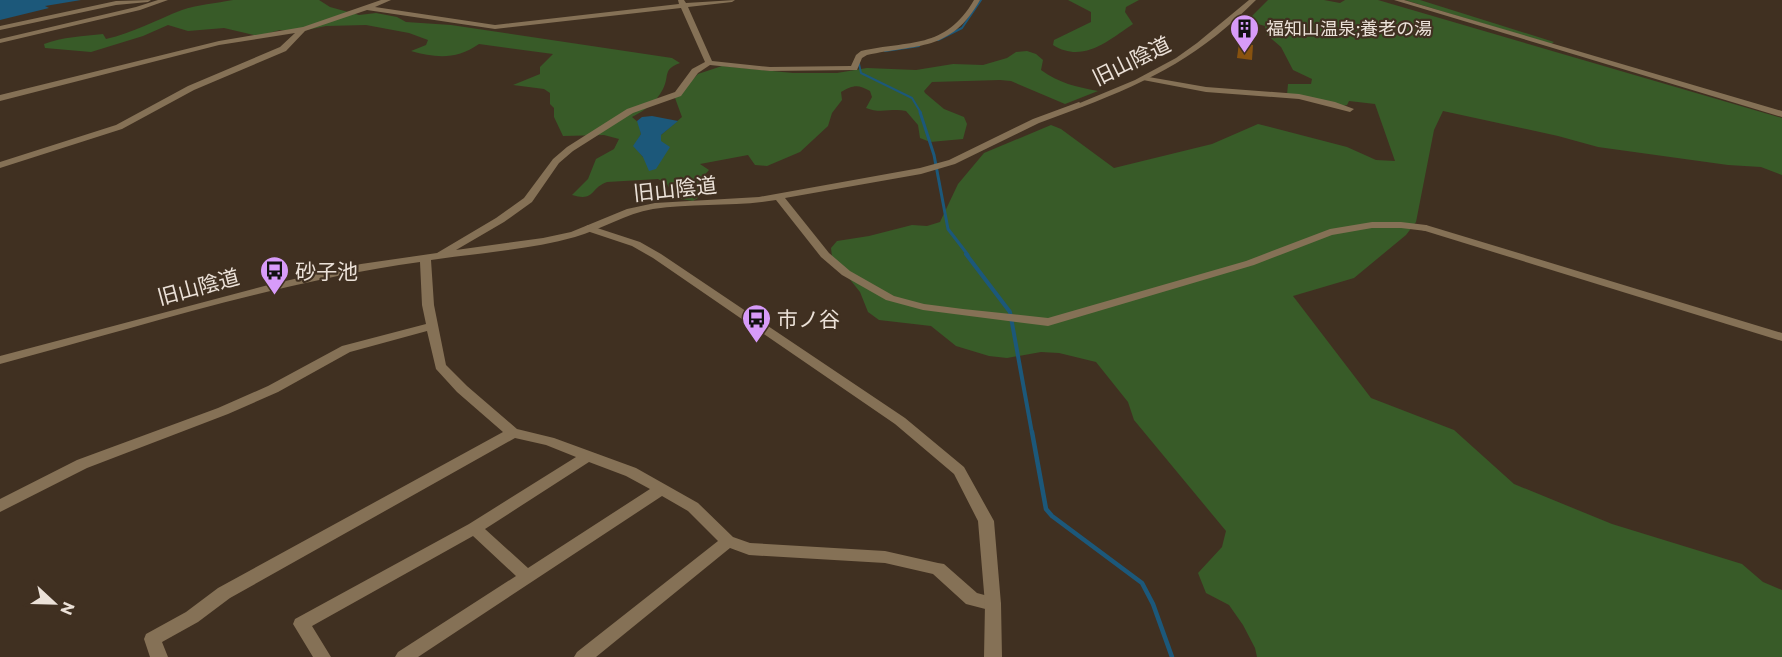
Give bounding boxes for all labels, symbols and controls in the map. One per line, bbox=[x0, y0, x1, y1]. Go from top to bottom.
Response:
building icon: 福知山温泉;養老の湯 bbox=[1229, 12, 1261, 54]
place label: 福知山温泉;養老の湯 bbox=[1266, 17, 1432, 39]
street label: 旧山陰道 bbox=[1088, 30, 1174, 90]
street label: 旧山陰道 bbox=[632, 171, 718, 205]
bus stop icon: 砂子池 bbox=[258, 254, 290, 296]
place label: 砂子池 bbox=[295, 258, 358, 283]
street label: 旧山陰道 bbox=[154, 263, 242, 309]
bus stop icon: 市ノ谷 bbox=[740, 302, 772, 344]
place label: 市ノ谷 bbox=[777, 306, 840, 331]
north arrow bbox=[24, 573, 84, 633]
text: N bbox=[57, 600, 79, 618]

